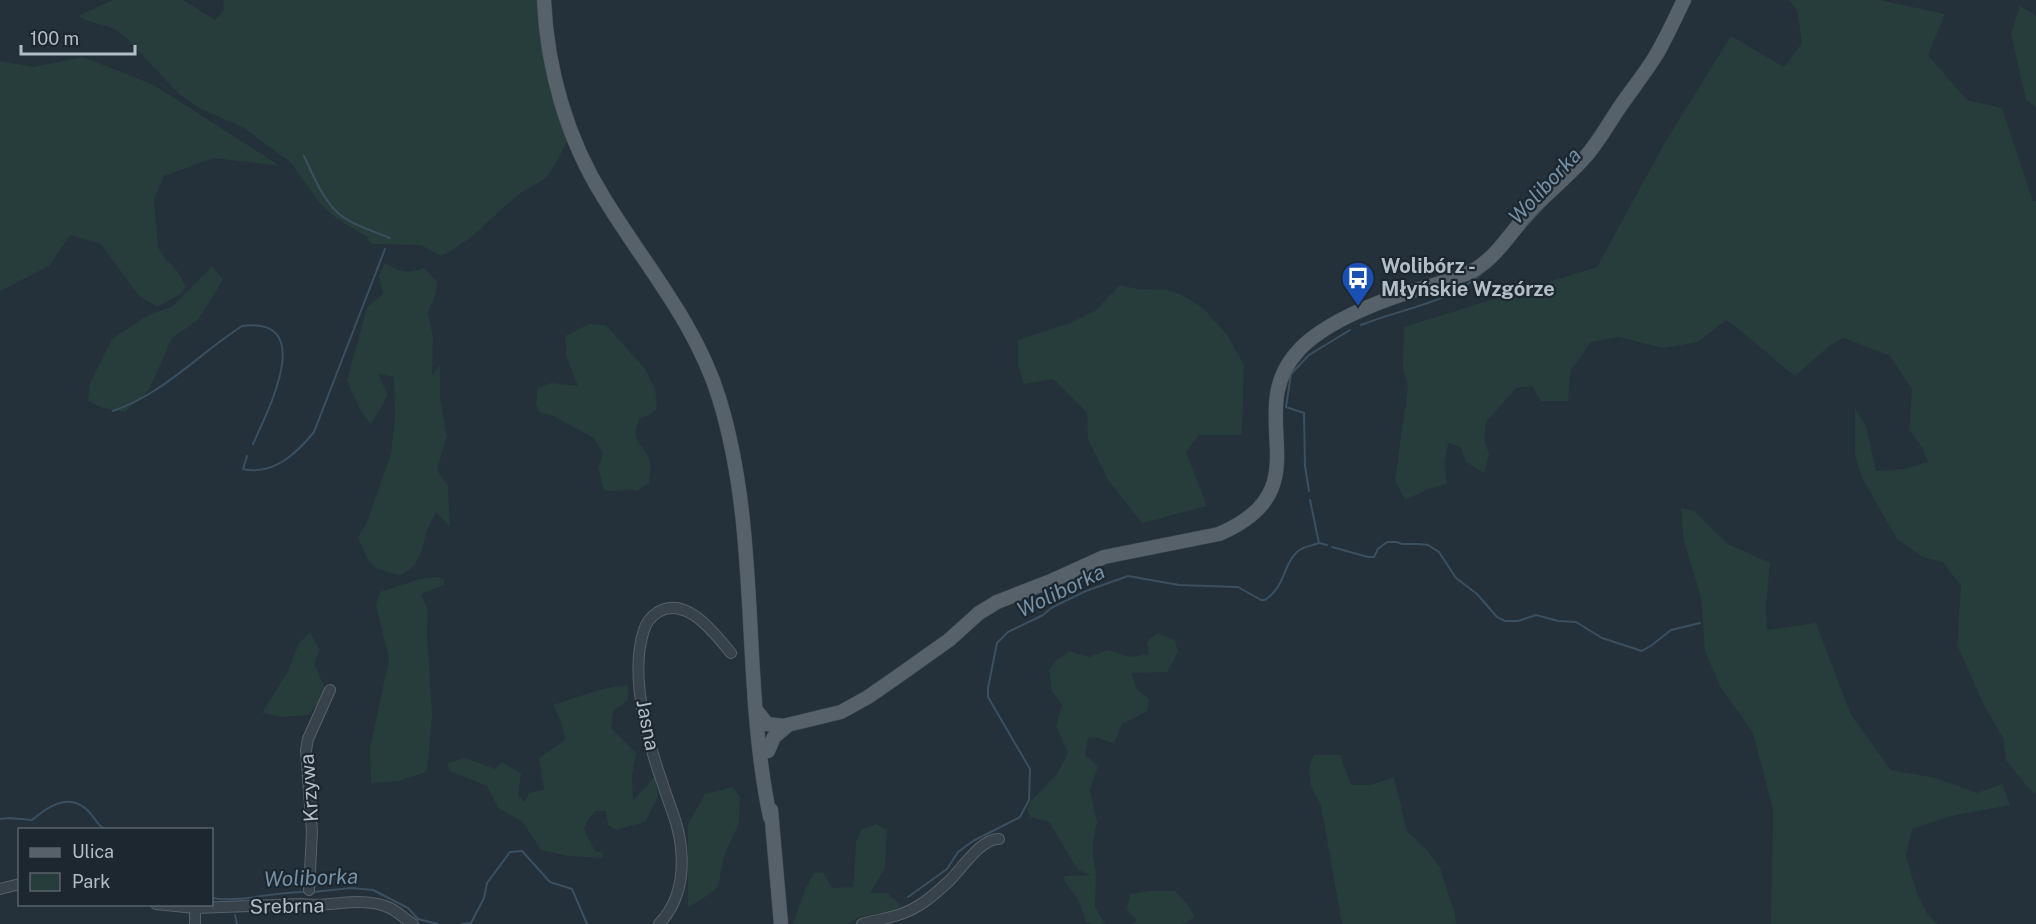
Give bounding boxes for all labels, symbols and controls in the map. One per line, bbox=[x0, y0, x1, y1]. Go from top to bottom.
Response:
scale bar bbox=[21, 18, 135, 56]
text: 100 m bbox=[30, 28, 79, 49]
water label: Woliborka bbox=[1503, 143, 1586, 229]
place label: Wolibórz - Młyńskie Wzgórze bbox=[1381, 254, 1555, 301]
bus stop icon: Wolibórz - Młyńskie Wzgórze bbox=[1340, 260, 1376, 307]
water label: Woliborka bbox=[1013, 559, 1109, 623]
street label: Jasna bbox=[631, 697, 665, 753]
street label: Krzywa bbox=[295, 753, 323, 823]
legend bbox=[18, 828, 213, 906]
text: Ulica bbox=[72, 841, 114, 862]
water label: Woliborka bbox=[263, 863, 359, 892]
text: Park bbox=[72, 871, 110, 892]
street label: Srebrna bbox=[249, 893, 325, 919]

